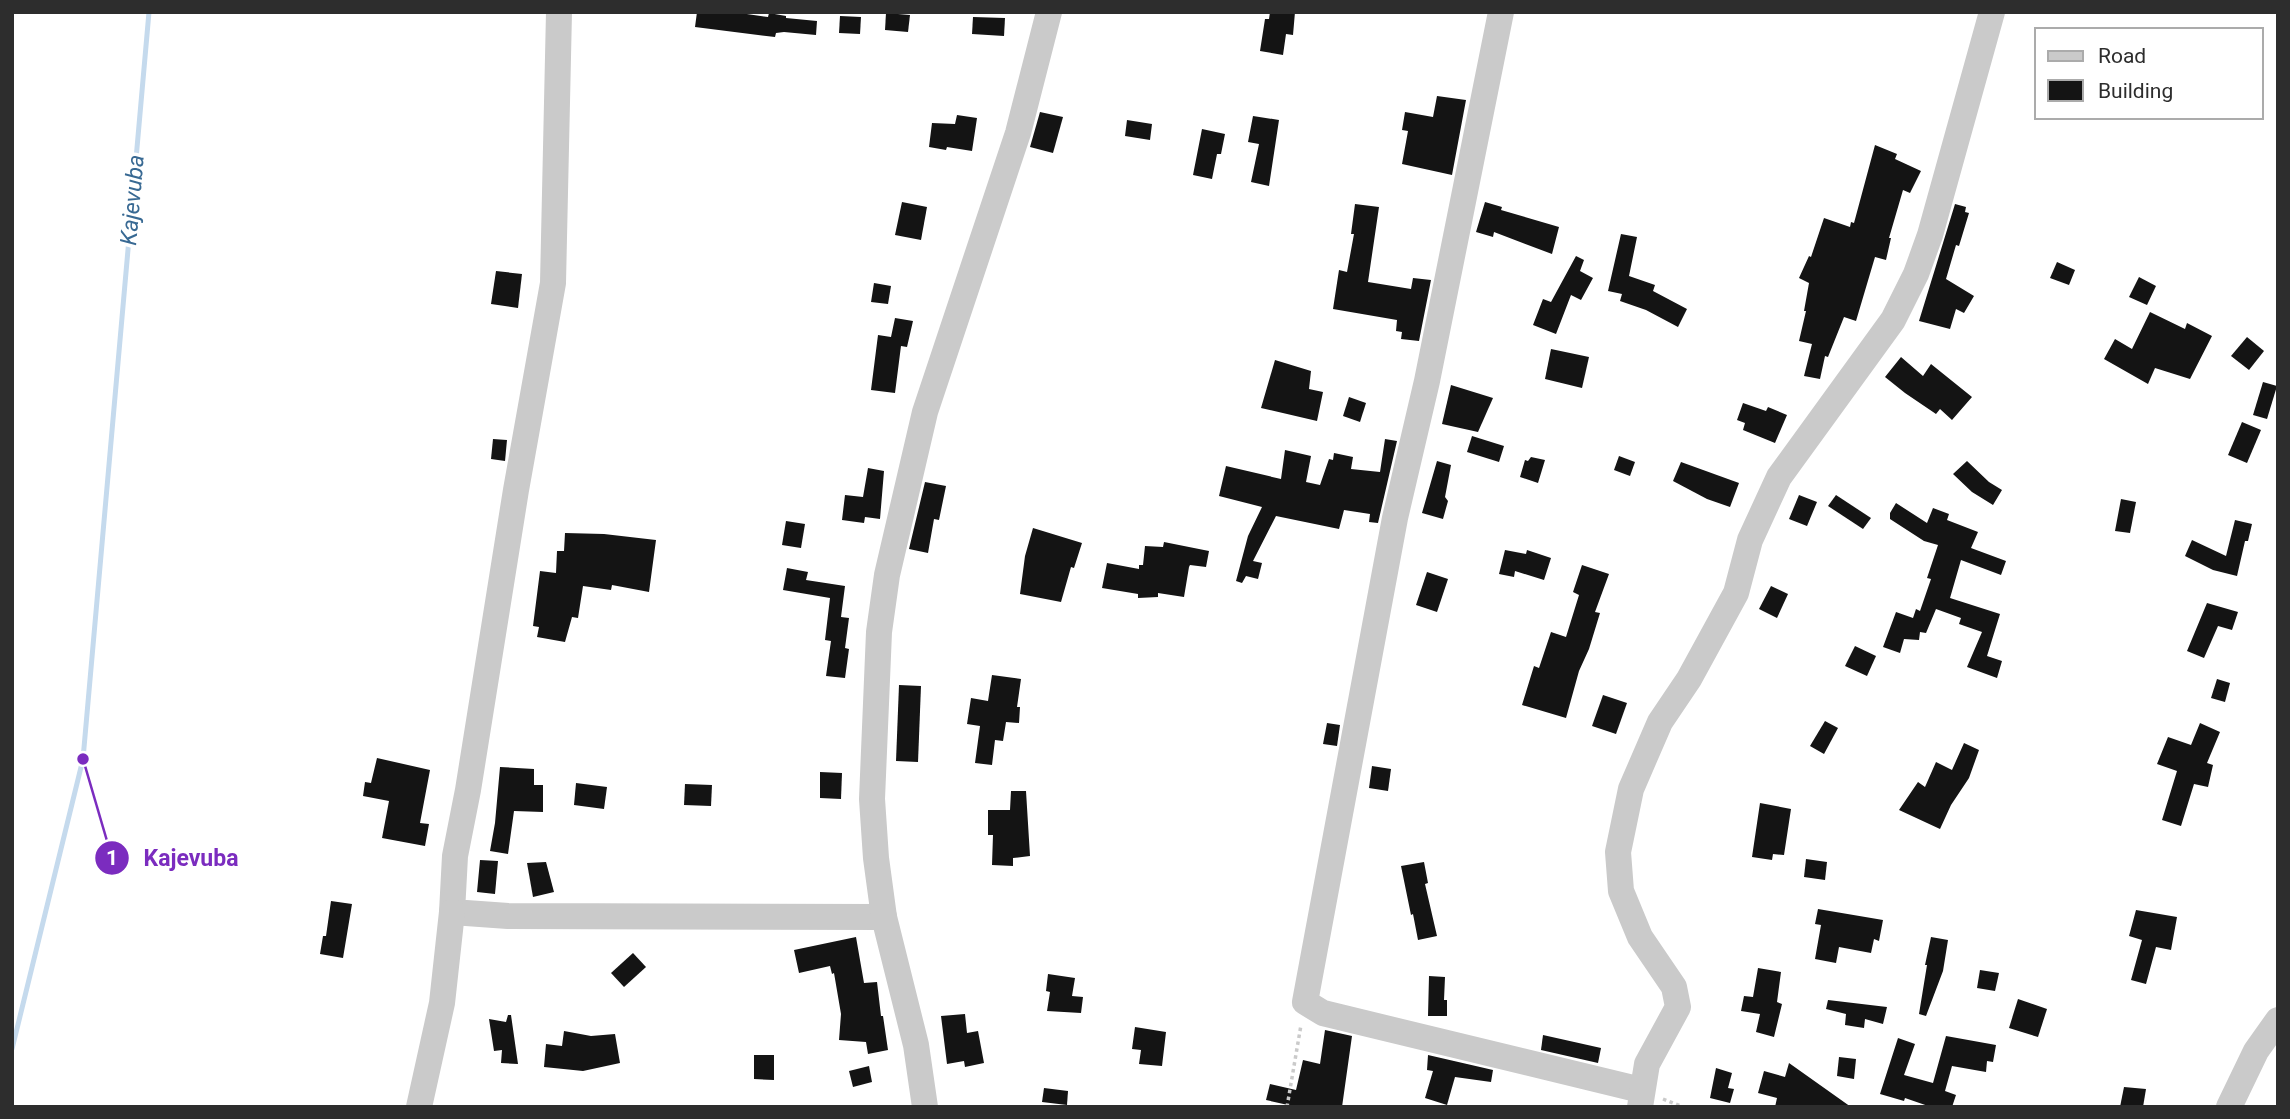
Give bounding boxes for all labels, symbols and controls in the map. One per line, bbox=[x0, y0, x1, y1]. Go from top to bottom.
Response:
legend bbox=[2035, 28, 2262, 119]
text: Road bbox=[2098, 44, 2146, 68]
text: Building bbox=[2098, 79, 2173, 103]
water label: Kajevuba bbox=[115, 154, 150, 247]
callout: Kajevuba bbox=[94, 836, 252, 880]
text: Kajevuba bbox=[144, 845, 238, 872]
text: 1 bbox=[106, 846, 118, 870]

